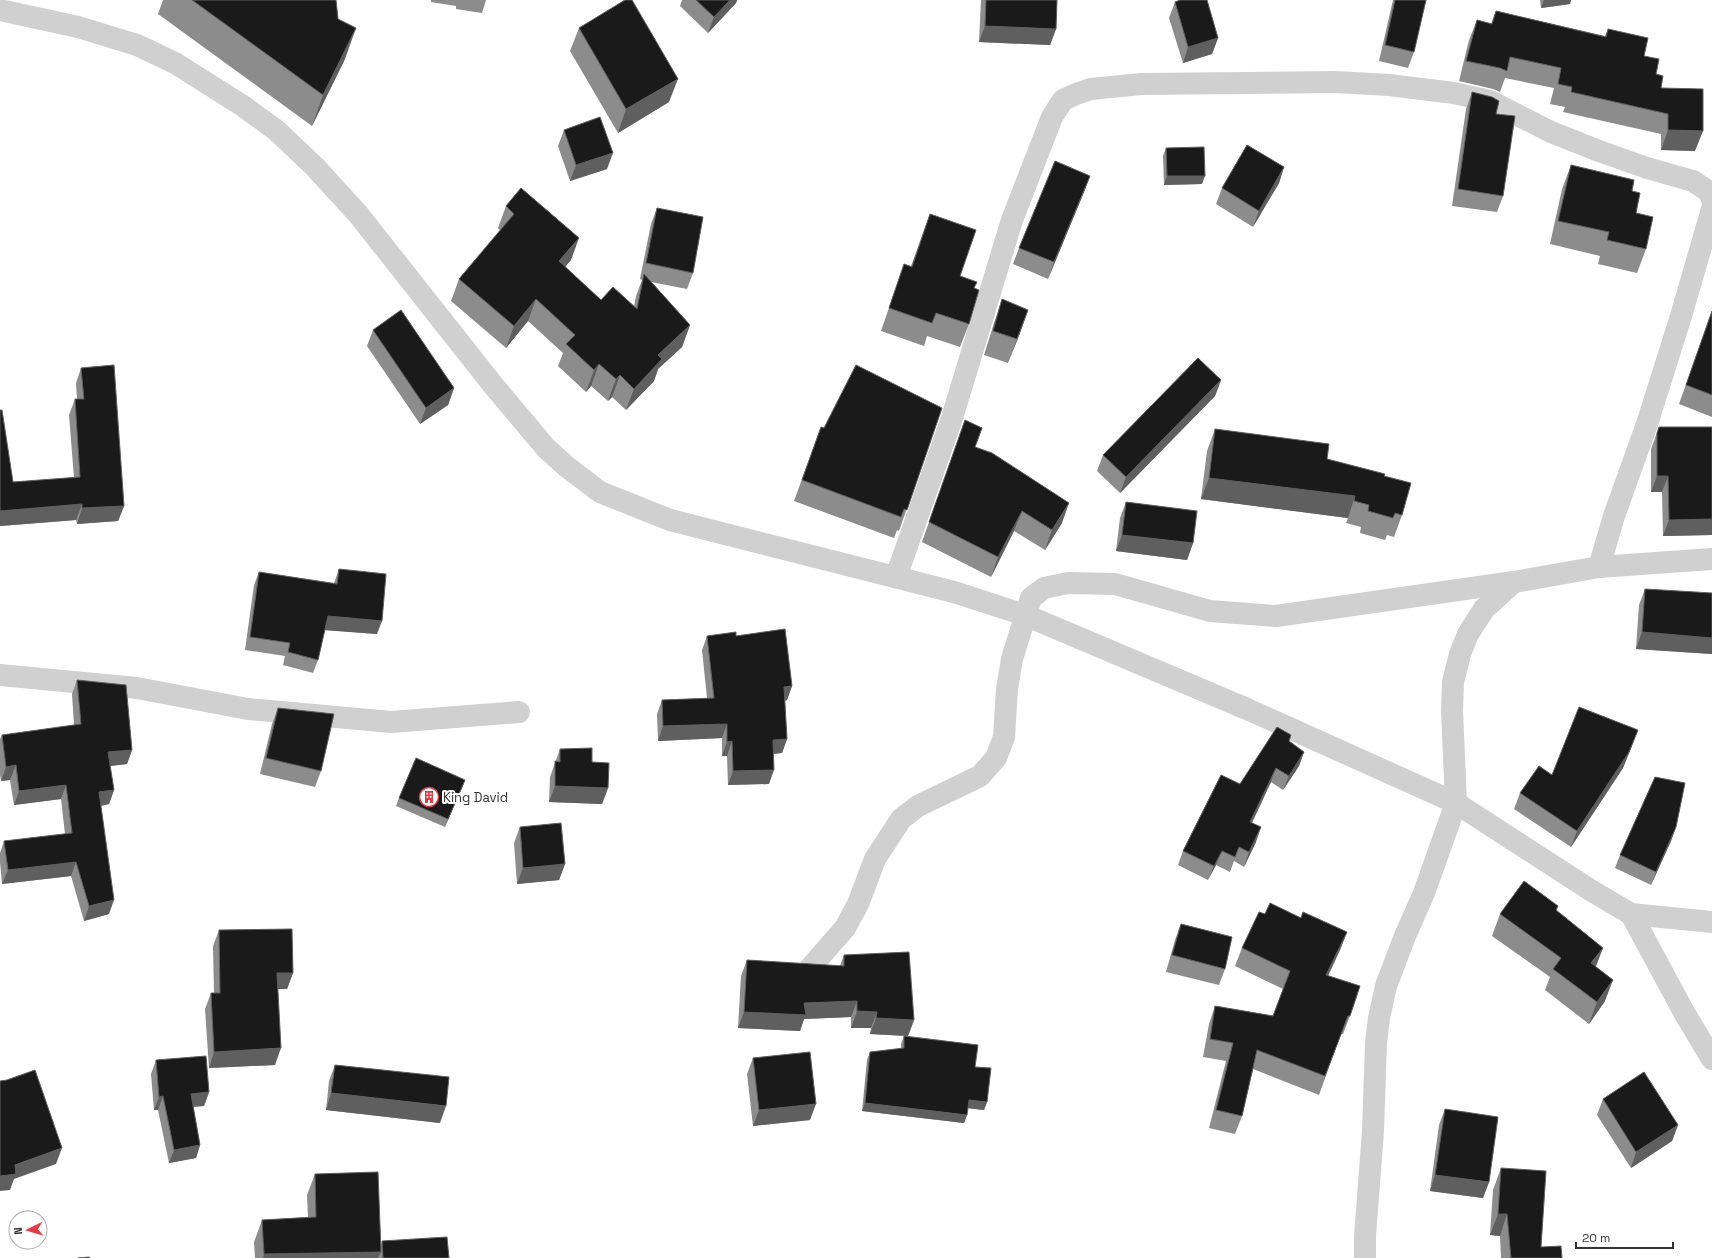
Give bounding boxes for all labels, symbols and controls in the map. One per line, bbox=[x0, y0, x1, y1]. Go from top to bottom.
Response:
building icon: King David bbox=[418, 786, 440, 808]
place label: King David bbox=[443, 789, 508, 806]
north arrow bbox=[8, 1210, 48, 1250]
scale bar bbox=[1576, 1224, 1673, 1250]
text: N bbox=[11, 1227, 25, 1235]
text: 20 m bbox=[1582, 1230, 1610, 1246]

